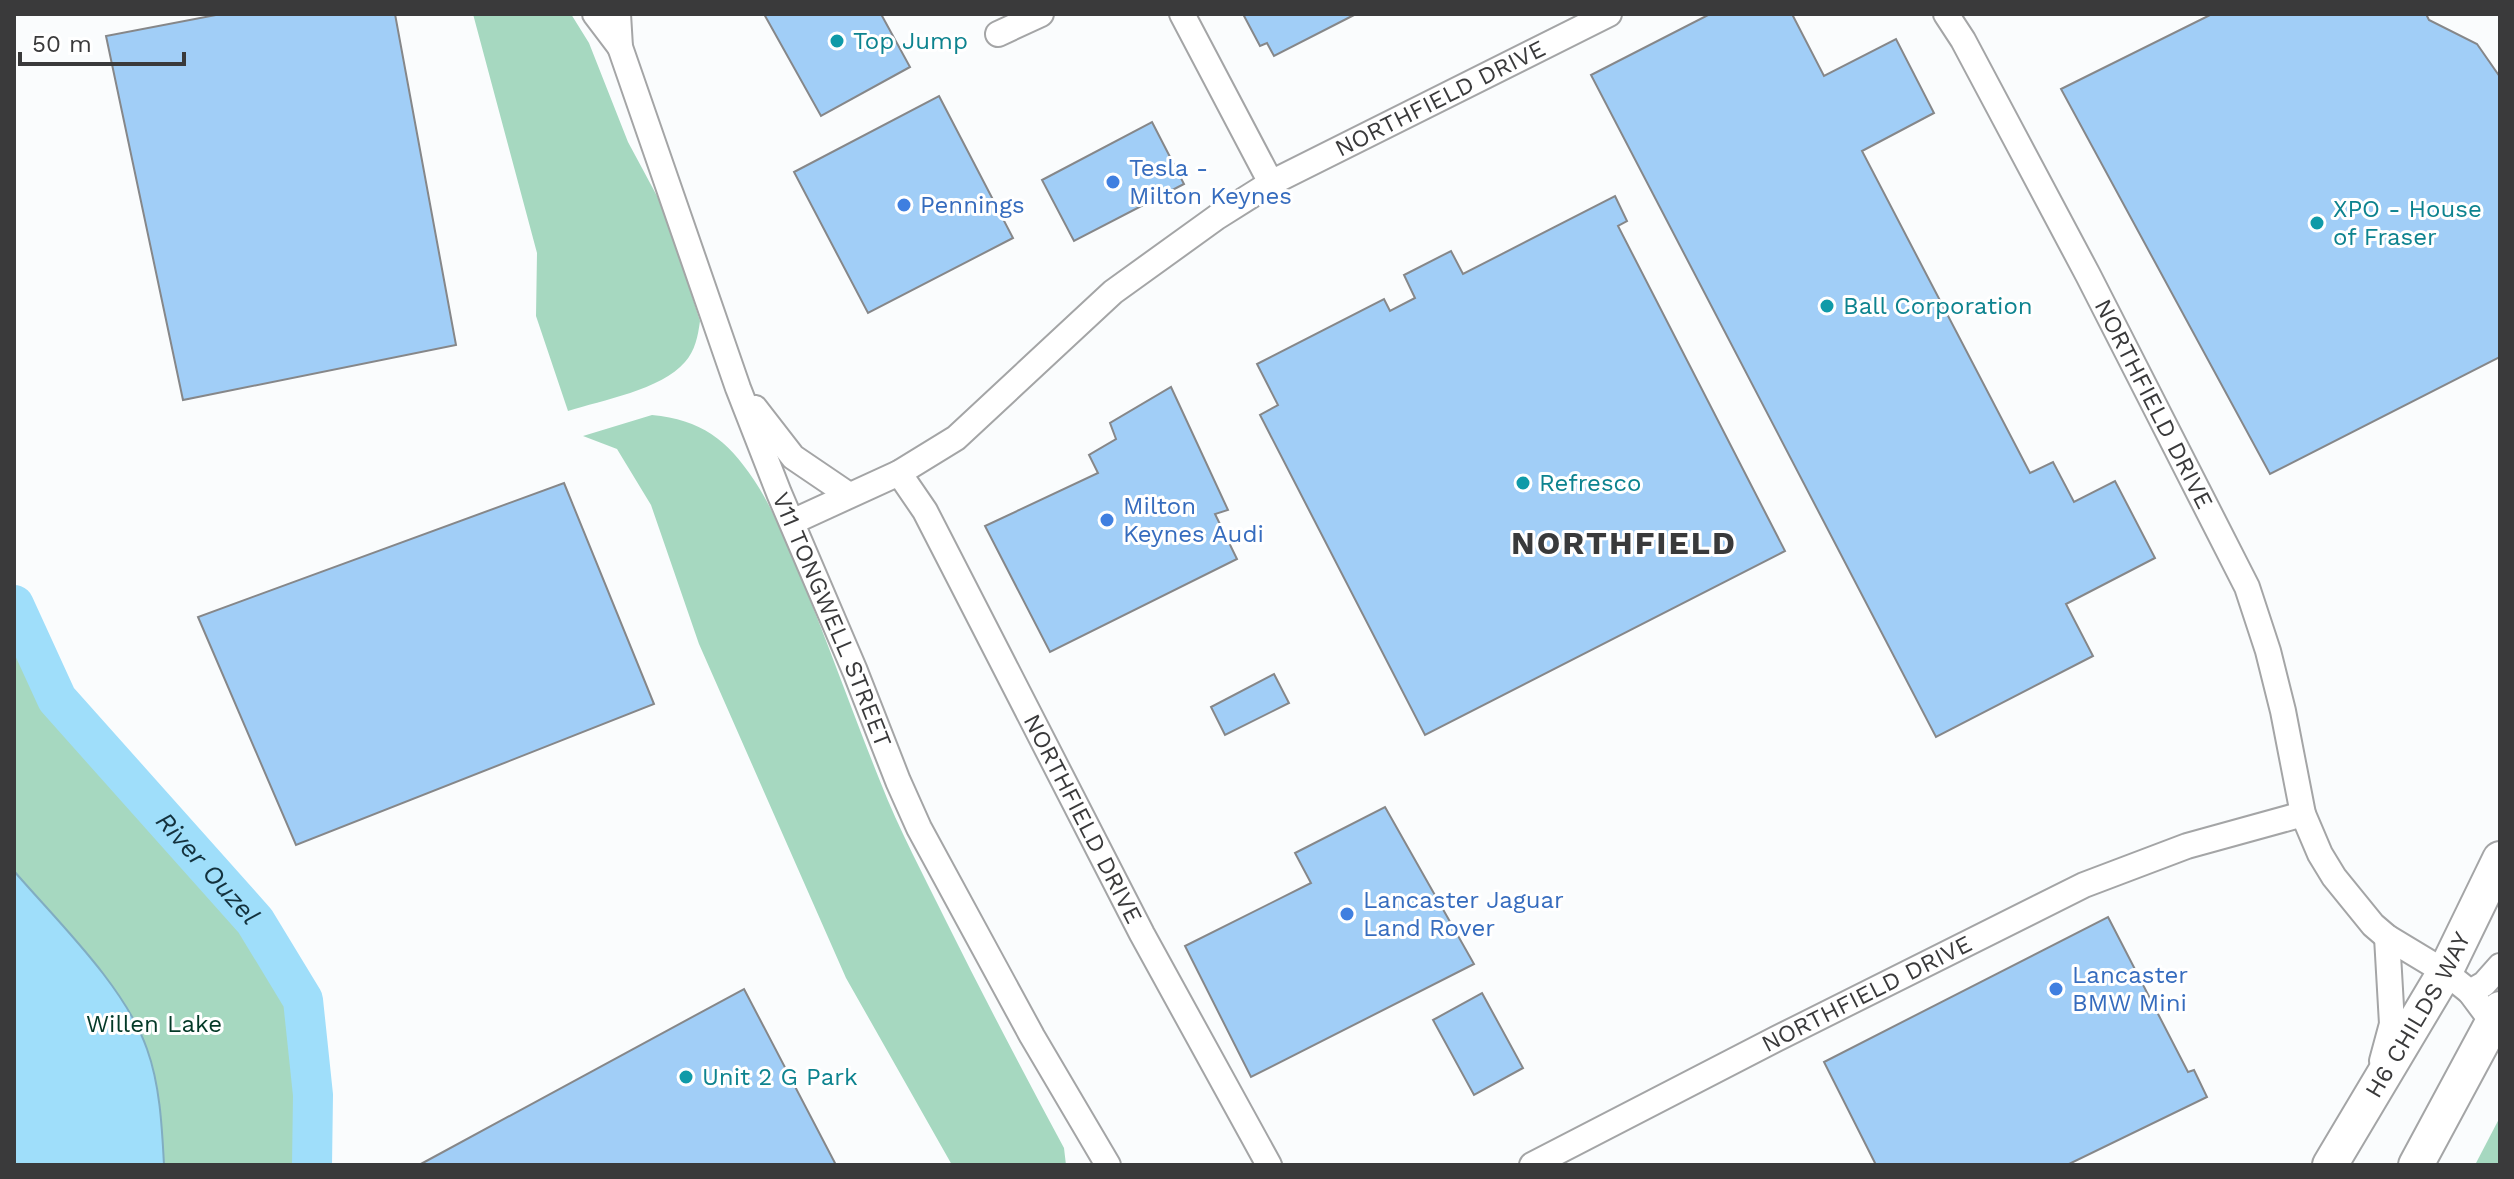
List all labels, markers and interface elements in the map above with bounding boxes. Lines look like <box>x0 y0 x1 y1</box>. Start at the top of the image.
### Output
scale bar <box>20 16 184 66</box>
place label: Top Jump <box>853 27 968 55</box>
text: 50 m <box>32 30 92 58</box>
marker: Top Jump <box>828 32 846 50</box>
street label: NORTHFIELD DRIVE <box>1330 34 1550 163</box>
place label: Tesla - Milton Keynes <box>1129 154 1292 210</box>
marker: Tesla - Milton Keynes <box>1104 173 1122 191</box>
place label: Pennings <box>920 191 1025 219</box>
place label: XPO - House of Fraser <box>2333 195 2482 251</box>
marker: Pennings <box>895 196 913 214</box>
marker: XPO - House of Fraser <box>2308 214 2326 232</box>
place label: Ball Corporation <box>1843 292 2033 320</box>
street label: NORTHFIELD DRIVE <box>2089 295 2219 513</box>
marker: Ball Corporation <box>1818 297 1836 315</box>
place label: Refresco <box>1539 469 1641 497</box>
marker: Refresco <box>1514 474 1532 492</box>
street label: V11 TONGWELL STREET <box>766 488 897 751</box>
place label: Milton Keynes Audi <box>1123 492 1264 548</box>
marker: Milton Keynes Audi <box>1098 511 1116 529</box>
district label: NORTHFIELD <box>1511 524 1737 562</box>
street label: NORTHFIELD DRIVE <box>1018 709 1148 928</box>
water label: River Ouzel <box>150 806 266 930</box>
place label: Lancaster Jaguar Land Rover <box>1363 886 1564 942</box>
marker: Lancaster Jaguar Land Rover <box>1338 905 1356 923</box>
street label: H6 CHILDS WAY <box>2359 927 2476 1103</box>
street label: NORTHFIELD DRIVE <box>1757 929 1976 1058</box>
place label: Lancaster BMW Mini <box>2072 961 2188 1017</box>
marker: Lancaster BMW Mini <box>2047 980 2065 998</box>
park label: Willen Lake <box>86 1010 222 1038</box>
place label: Unit 2 G Park <box>702 1063 858 1091</box>
marker: Unit 2 G Park <box>677 1068 695 1086</box>

